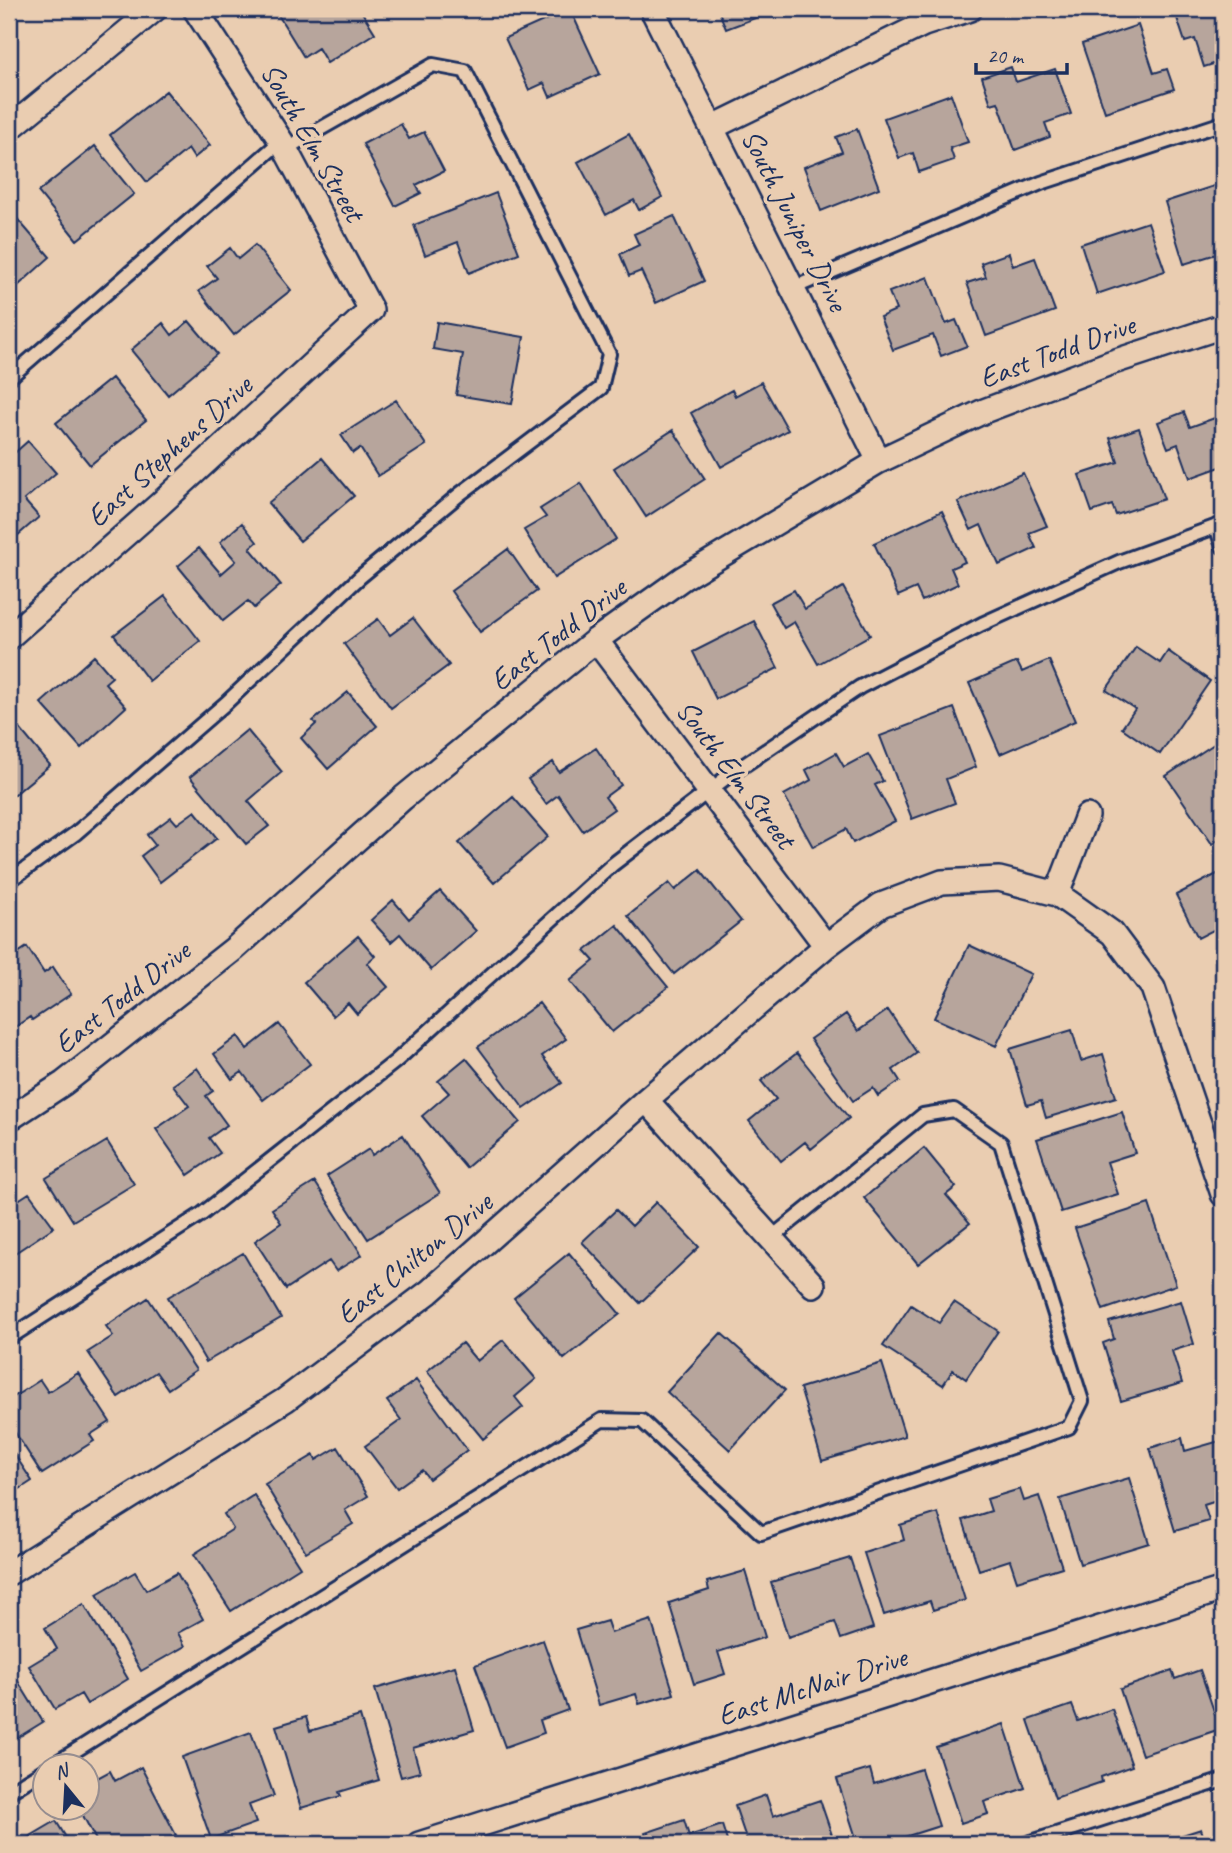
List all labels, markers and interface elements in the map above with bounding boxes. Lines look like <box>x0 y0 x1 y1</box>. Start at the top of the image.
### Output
scale bar <box>976 32 1068 76</box>
text: 20 m <box>987 43 1025 69</box>
street label: South Elm Street <box>252 56 375 231</box>
street label: South Juniper Drive <box>733 123 858 319</box>
street label: East Todd Drive <box>974 305 1142 397</box>
street label: East Stephens Drive <box>78 365 261 535</box>
street label: East Todd Drive <box>482 568 636 699</box>
street label: South Elm Street <box>668 692 806 858</box>
street label: East Todd Drive <box>46 931 200 1062</box>
street label: East Chilton Drive <box>328 1182 502 1333</box>
street label: East McNair Drive <box>713 1637 913 1734</box>
north arrow <box>32 1752 102 1822</box>
text: N <box>52 1758 73 1785</box>

